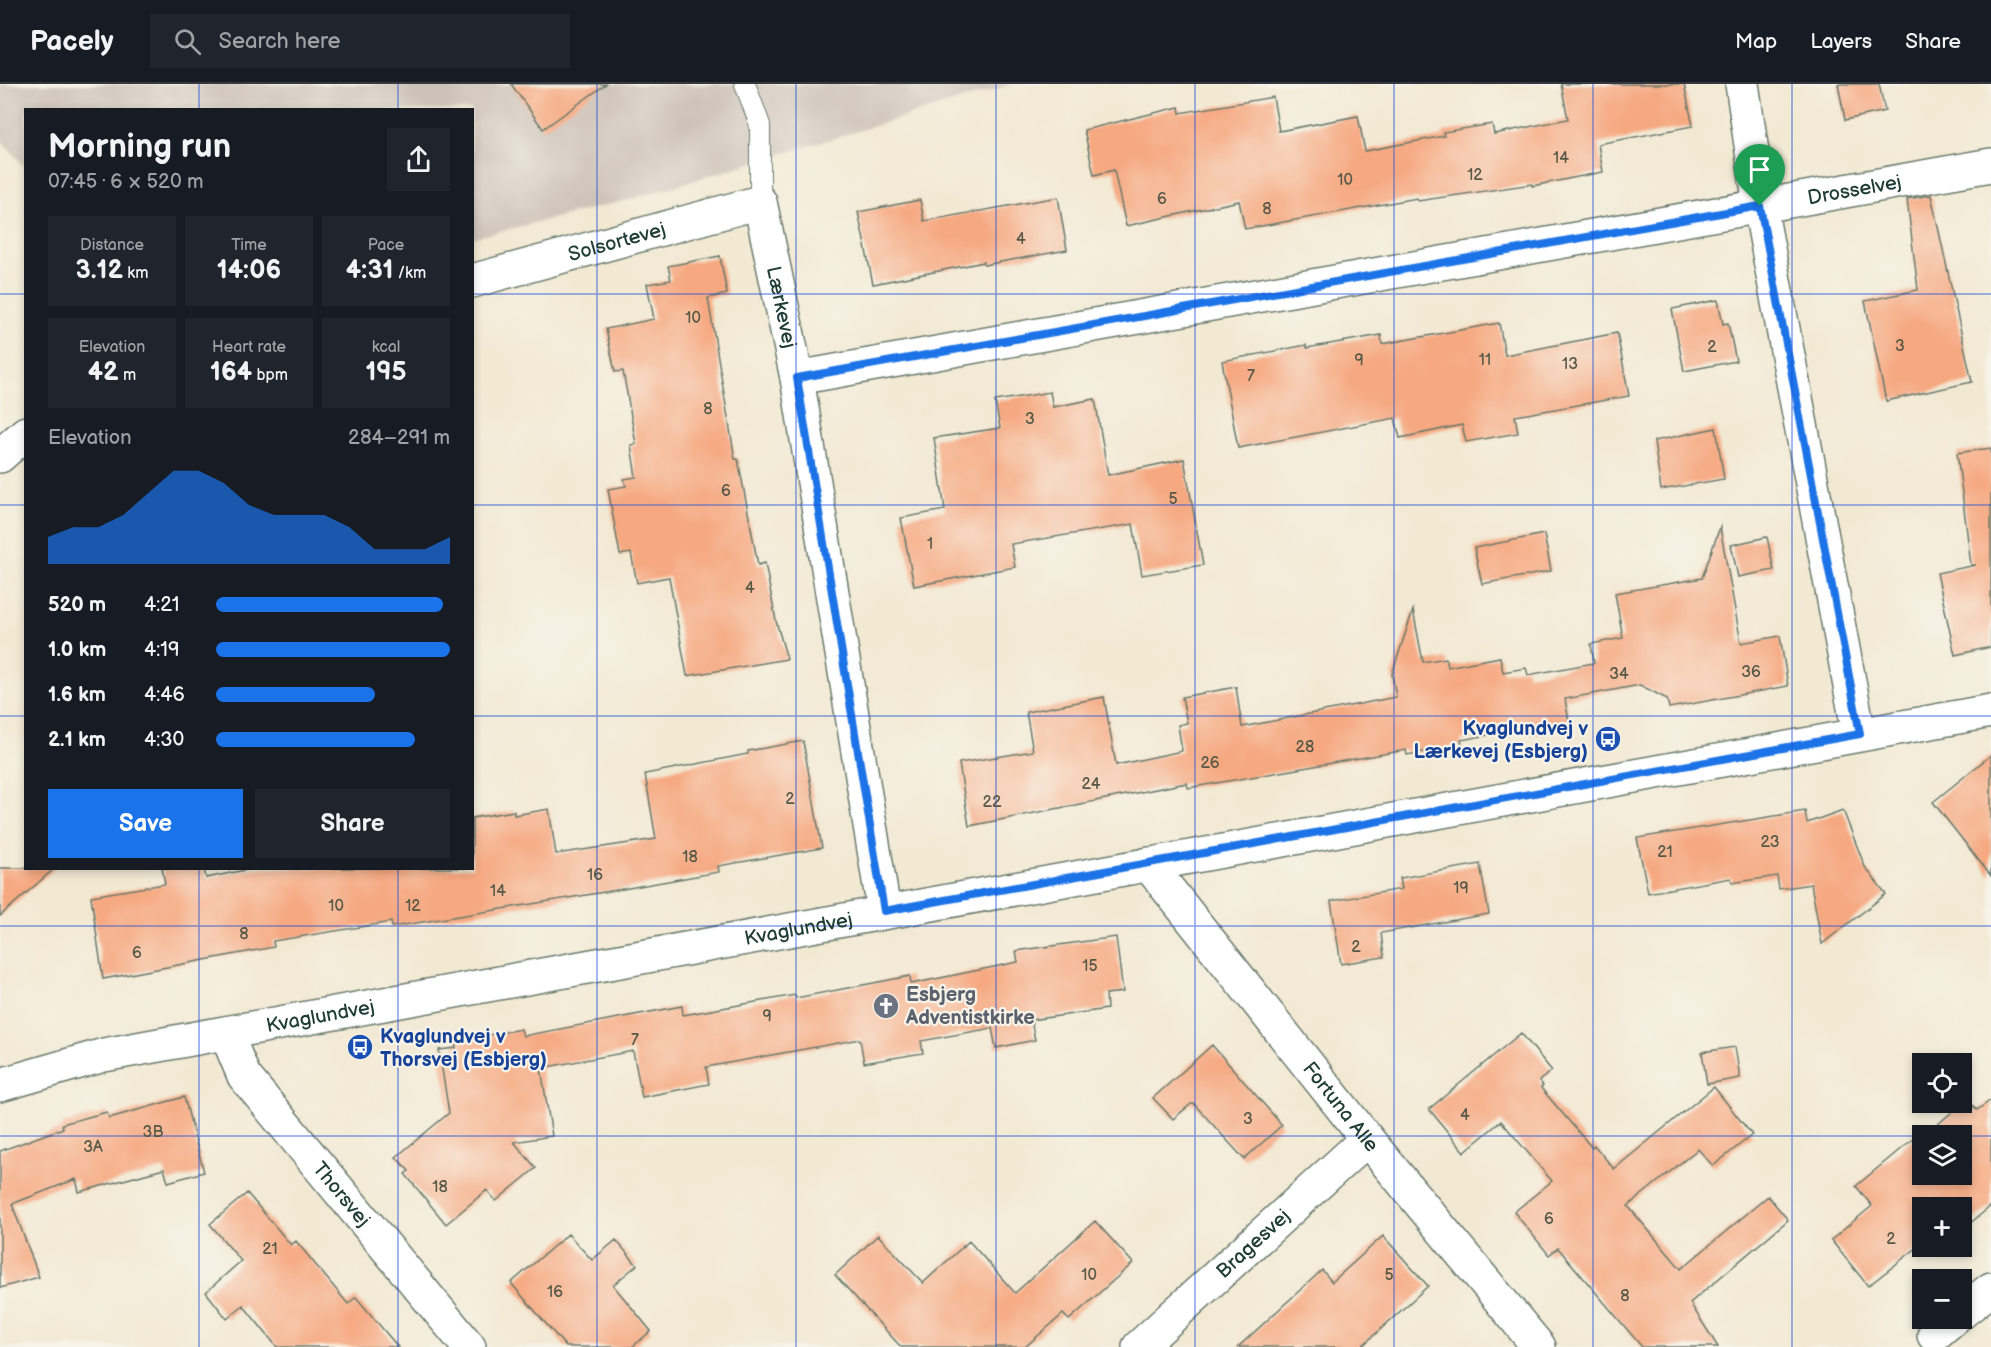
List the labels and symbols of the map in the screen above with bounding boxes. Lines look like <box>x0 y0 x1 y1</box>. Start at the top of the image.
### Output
pin <box>1734 144 1785 206</box>
house number: 14 <box>1553 149 1569 168</box>
house number: 12 <box>1467 166 1483 185</box>
street label: Drosselvej <box>1806 170 1903 211</box>
house number: 10 <box>1337 171 1353 190</box>
house number: 6 <box>1157 190 1167 209</box>
house number: 8 <box>1262 200 1272 219</box>
street label: Solsortevej <box>566 217 668 267</box>
house number: 4 <box>1016 230 1026 249</box>
street label: Lærkevej <box>761 264 801 350</box>
house number: 10 <box>685 309 701 328</box>
house number: 3 <box>1895 337 1905 356</box>
house number: 2 <box>1707 338 1717 357</box>
house number: 9 <box>1354 351 1364 370</box>
house number: 11 <box>1479 351 1491 370</box>
house number: 13 <box>1562 355 1578 374</box>
house number: 7 <box>1247 367 1255 386</box>
house number: 8 <box>703 400 713 419</box>
house number: 3 <box>1025 410 1035 429</box>
house number: 6 <box>721 482 731 501</box>
house number: 5 <box>1168 490 1178 509</box>
house number: 1 <box>927 535 933 554</box>
house number: 4 <box>745 579 755 598</box>
house number: 36 <box>1741 663 1761 682</box>
house number: 34 <box>1609 665 1629 684</box>
place label: Kvaglundvej v Lærkevej (Esbjerg) <box>1414 717 1588 764</box>
bus stop icon: Kvaglundvej v Lærkevej (Esbjerg) <box>1593 724 1623 754</box>
house number: 28 <box>1296 738 1314 757</box>
house number: 26 <box>1200 754 1220 773</box>
house number: 24 <box>1082 775 1101 794</box>
house number: 2 <box>785 790 795 809</box>
house number: 22 <box>983 793 1002 812</box>
house number: 23 <box>1761 833 1780 852</box>
house number: 21 <box>1657 843 1673 862</box>
house number: 18 <box>682 848 698 867</box>
house number: 16 <box>587 866 603 885</box>
house number: 19 <box>1453 879 1469 898</box>
house number: 14 <box>490 882 506 901</box>
house number: 10 <box>328 897 344 916</box>
house number: 12 <box>405 897 421 916</box>
street label: Kvaglundvej <box>742 908 855 951</box>
house number: 8 <box>239 925 249 944</box>
house number: 2 <box>1351 938 1361 957</box>
house number: 6 <box>132 944 142 963</box>
house number: 15 <box>1082 957 1098 976</box>
place label: Esbjerg Adventistkirke <box>905 983 1035 1030</box>
church icon: Esbjerg Adventistkirke <box>871 991 901 1021</box>
street label: Kvaglundvej <box>264 995 376 1038</box>
house number: 9 <box>762 1007 772 1026</box>
place label: Kvaglundvej v Thorsvej (Esbjerg) <box>380 1025 547 1072</box>
house number: 7 <box>631 1031 639 1050</box>
bus stop icon: Kvaglundvej v Thorsvej (Esbjerg) <box>345 1032 375 1062</box>
street label: Fortuna Alle <box>1297 1057 1384 1157</box>
house number: 4 <box>1460 1106 1470 1125</box>
house number: 3 <box>1243 1110 1253 1129</box>
house number: 3B <box>143 1123 163 1142</box>
house number: 3A <box>83 1138 103 1157</box>
street label: Thorsvej <box>307 1157 375 1232</box>
house number: 18 <box>432 1178 448 1197</box>
street label: Bragesvej <box>1212 1204 1295 1284</box>
house number: 6 <box>1544 1210 1554 1229</box>
house number: 2 <box>1886 1230 1896 1249</box>
house number: 21 <box>262 1240 278 1259</box>
house number: 10 <box>1081 1266 1097 1285</box>
house number: 5 <box>1384 1266 1394 1285</box>
house number: 16 <box>547 1283 563 1302</box>
house number: 8 <box>1620 1287 1630 1306</box>

